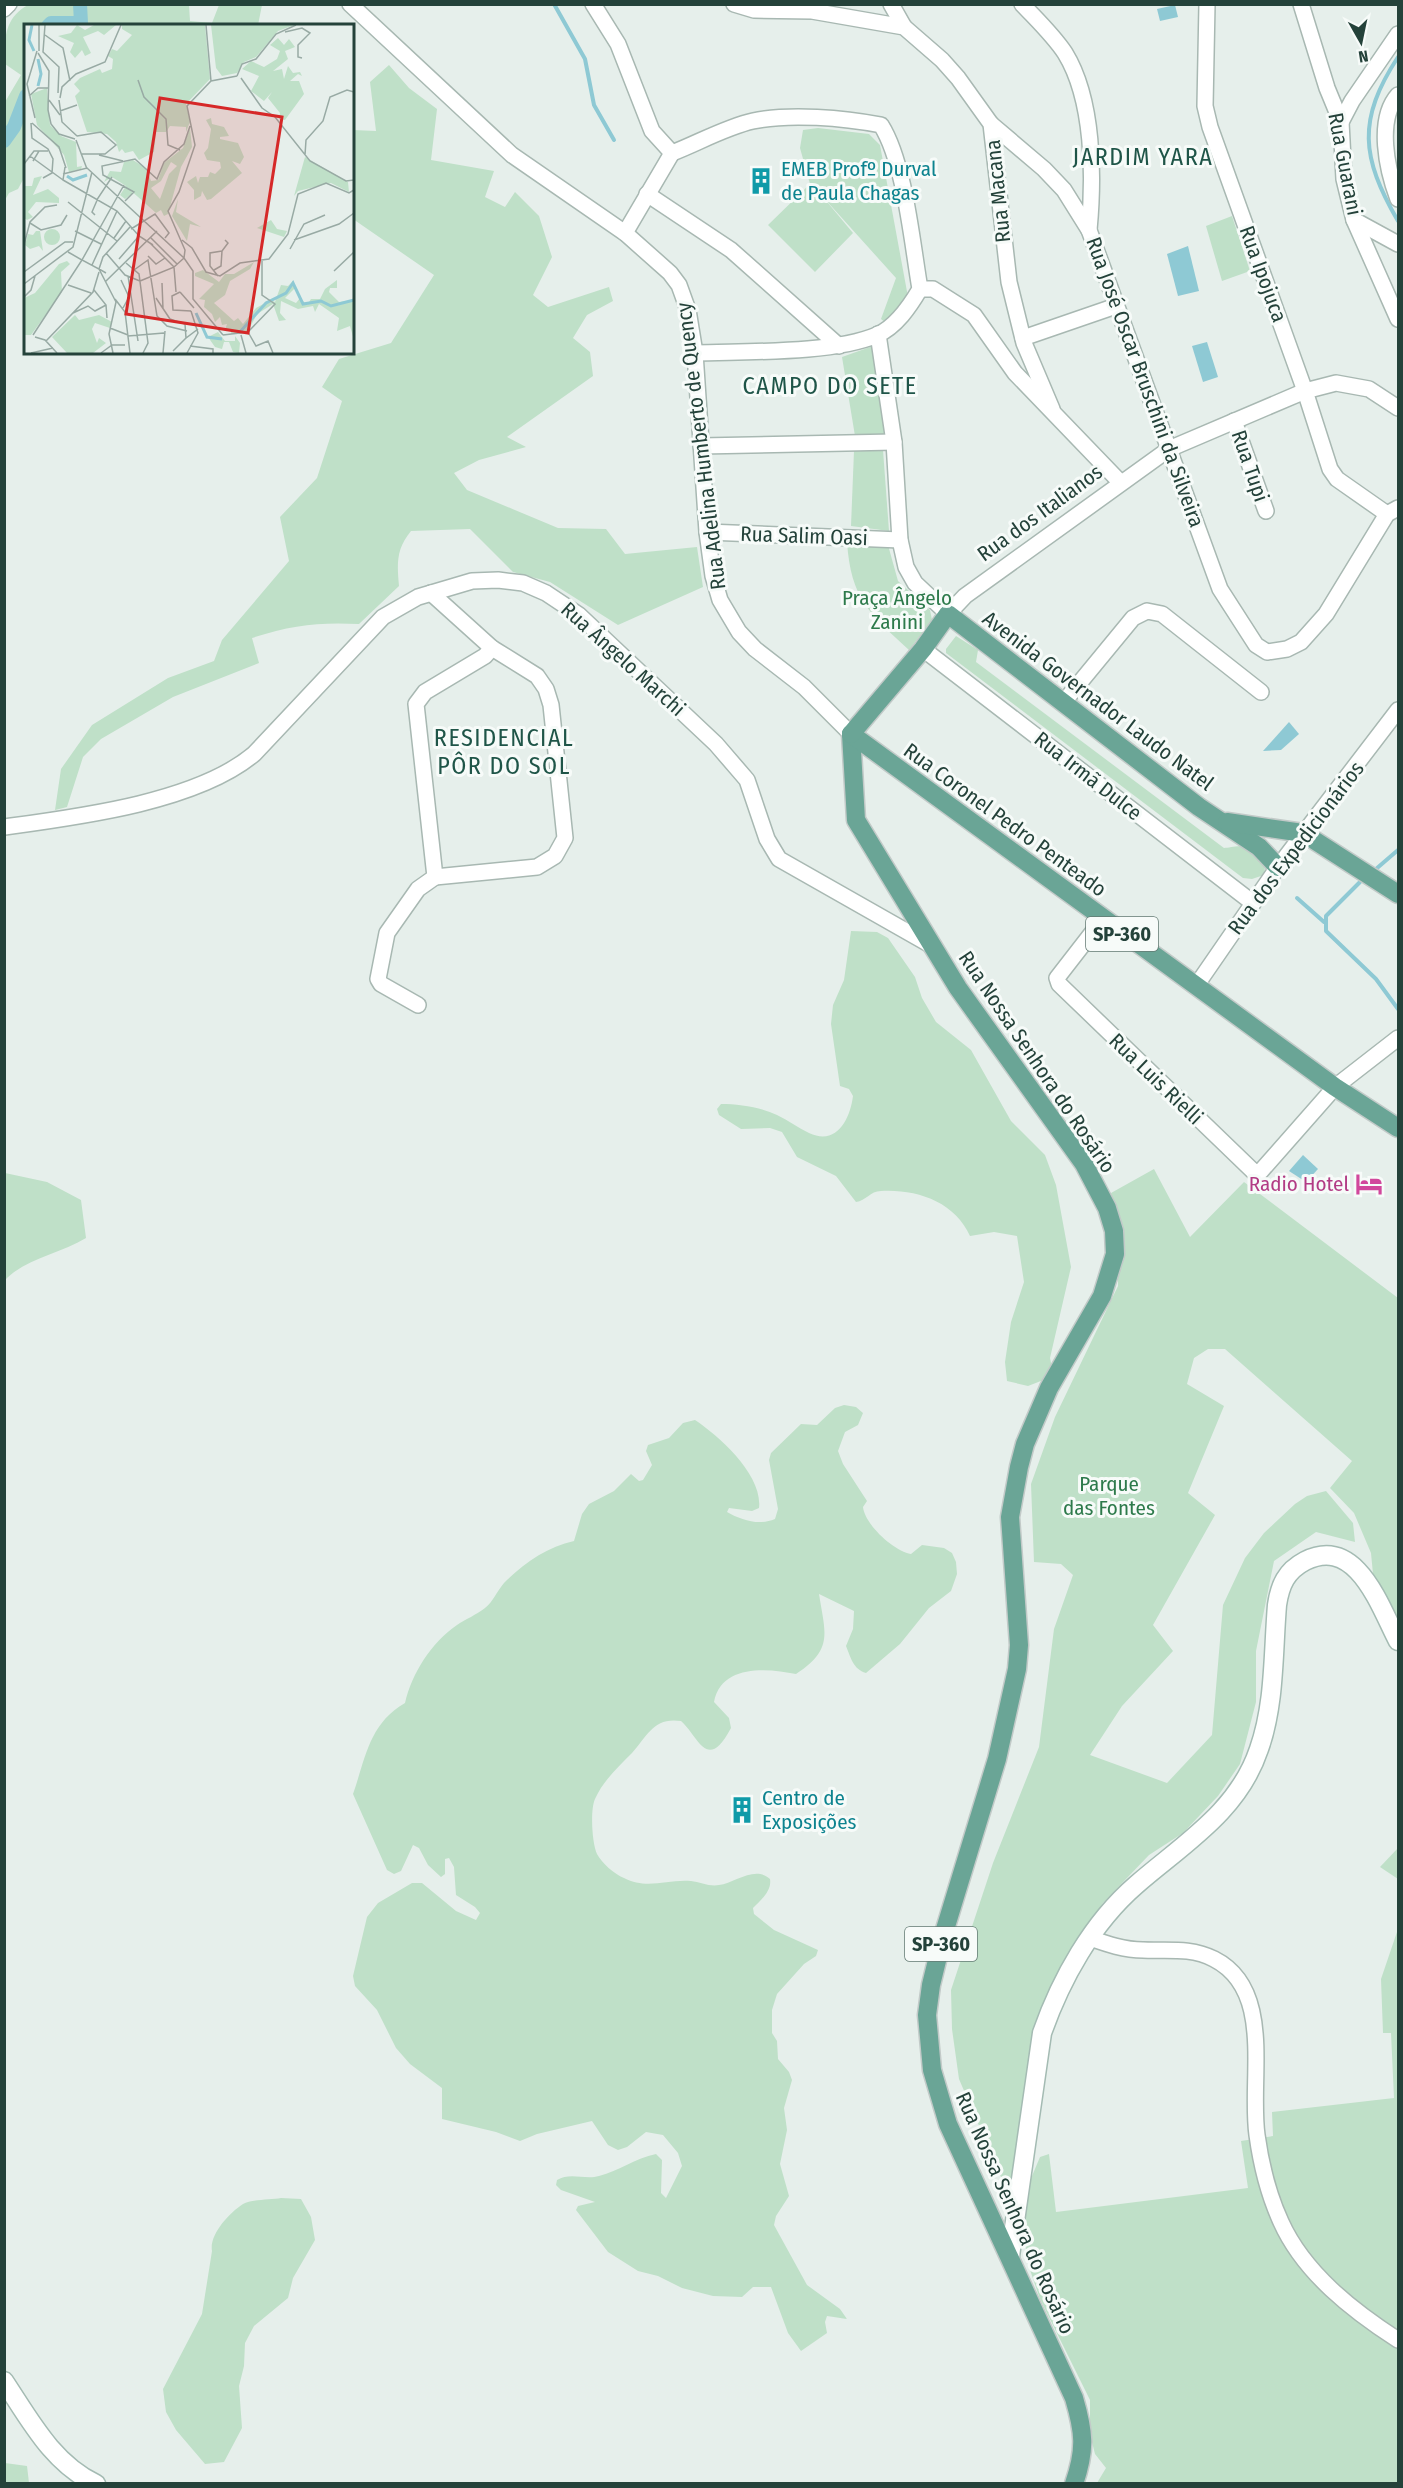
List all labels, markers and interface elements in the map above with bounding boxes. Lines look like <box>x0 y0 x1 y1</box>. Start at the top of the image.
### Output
north arrow <box>1331 12 1391 72</box>
inset map <box>24 24 354 354</box>
text: N <box>1357 46 1369 66</box>
street label: Rua Guarani <box>1322 110 1368 218</box>
street label: Rua Macana <box>980 138 1016 244</box>
district label: JARDIM YARA <box>1073 143 1213 171</box>
place label: EMEB Profº Durval de Paula Chagas <box>781 156 937 206</box>
building icon: EMEB Profº Durval de Paula Chagas <box>746 166 776 196</box>
street label: Rua Ipojuca <box>1234 222 1292 326</box>
street label: Rua José Oscar Bruschini da Silveira <box>1080 233 1210 531</box>
street label: Rua Adelina Humberto de Quency <box>670 300 732 591</box>
district label: CAMPO DO SETE <box>743 372 917 400</box>
street label: Rua Tupi <box>1226 427 1274 505</box>
street label: Rua dos Italianos <box>972 459 1108 567</box>
street label: Rua Salim Oasi <box>740 521 868 551</box>
park label: Praça Ângelo Zanini <box>842 585 952 635</box>
street label: Rua Ângelo Marchi <box>555 596 691 722</box>
street label: Avenida Governador Laudo Natel <box>977 606 1219 797</box>
district label: RESIDENCIAL PÔR DO SOL <box>434 724 574 780</box>
street label: Rua Irmã Dulce <box>1029 726 1147 826</box>
street label: Rua Coronel Pedro Penteado <box>898 738 1112 902</box>
street label: Rua dos Expedicionários <box>1222 756 1370 940</box>
road number: SP-360 <box>1086 917 1158 951</box>
street label: Rua Nossa Senhora do Rosário <box>953 946 1121 1178</box>
street label: Rua Luis Rielli <box>1104 1028 1208 1130</box>
hotel icon: Radio Hotel <box>1354 1169 1384 1199</box>
place label: Radio Hotel <box>1249 1171 1349 1197</box>
park label: Parque das Fontes <box>1063 1471 1155 1521</box>
place label: Centro de Exposições <box>762 1785 857 1835</box>
building icon: Centro de Exposições <box>727 1795 757 1825</box>
road number: SP-360 <box>905 1927 977 1961</box>
street label: Rua Nossa Senhora do Rosário <box>950 2088 1080 2338</box>

